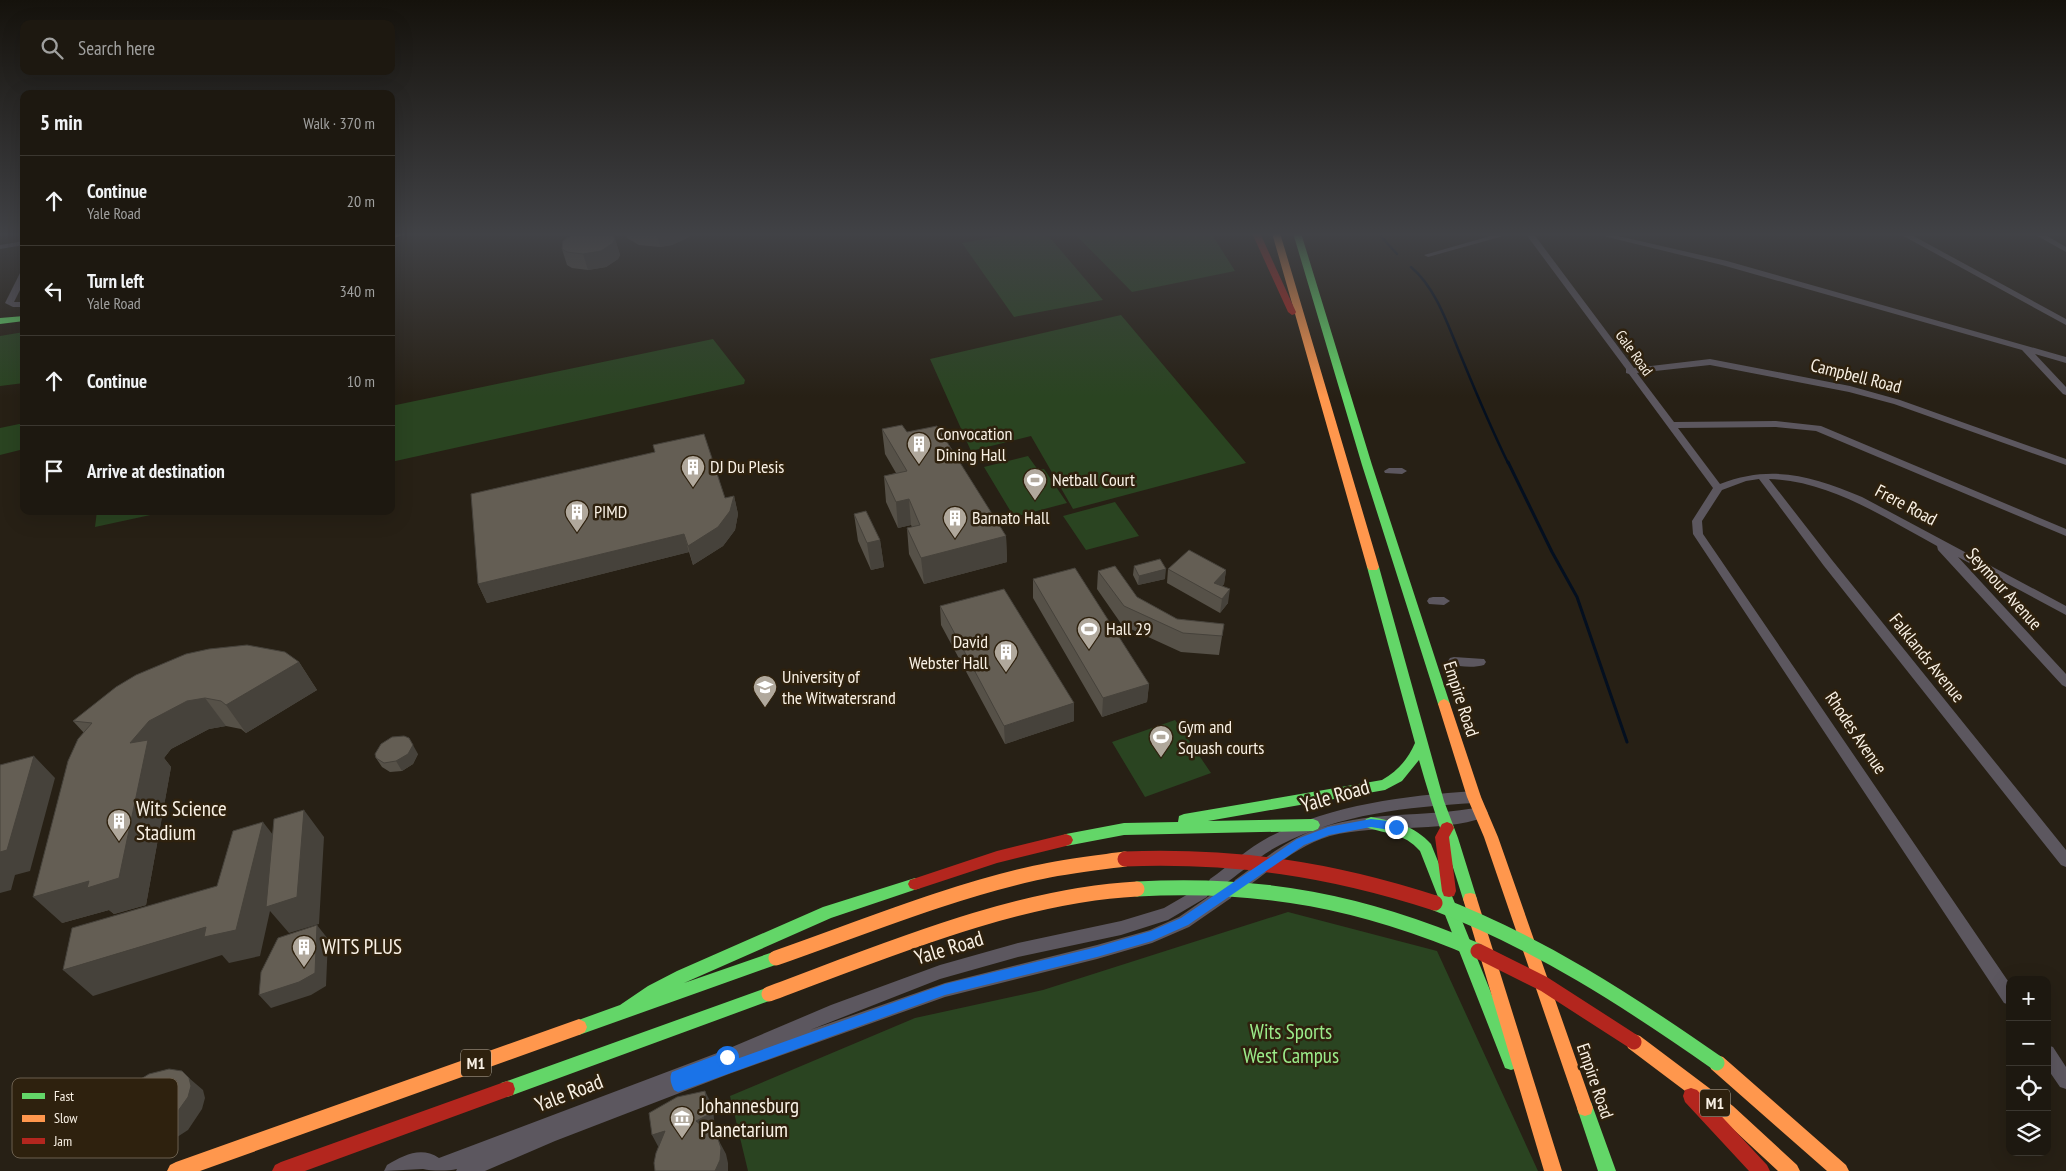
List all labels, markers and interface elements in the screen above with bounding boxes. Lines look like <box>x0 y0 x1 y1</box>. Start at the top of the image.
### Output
search box <box>20 20 395 75</box>
icon: search <box>38 34 66 62</box>
text: Search here <box>78 36 155 60</box>
text: 5 min <box>40 109 82 136</box>
text: Walk · 370 m <box>303 113 375 133</box>
text: Continue <box>87 179 147 203</box>
icon: ahead <box>40 187 68 215</box>
text: 20 m <box>347 191 375 211</box>
text: Yale Road <box>87 203 141 223</box>
text: Turn left <box>87 269 144 293</box>
icon: left <box>40 277 68 305</box>
text: 340 m <box>340 281 375 301</box>
text: Yale Road <box>87 293 141 313</box>
street label: Gale Road <box>1611 326 1657 379</box>
street label: Campbell Road <box>1808 353 1904 398</box>
icon: ahead <box>40 367 68 395</box>
text: Continue <box>87 369 147 393</box>
text: 10 m <box>347 371 375 391</box>
place label: Convocation Dining Hall <box>936 422 1012 466</box>
building icon: Convocation Dining Hall <box>906 431 932 465</box>
building icon: DJ Du Plesis <box>680 454 706 488</box>
place label: DJ Du Plesis <box>710 455 784 478</box>
icon: arrive <box>40 457 68 485</box>
text: Arrive at destination <box>87 459 225 483</box>
sports icon: Netball Court <box>1022 467 1048 501</box>
place label: Netball Court <box>1052 468 1135 491</box>
street label: Frere Road <box>1871 479 1941 530</box>
building icon: PIMD <box>564 499 590 533</box>
place label: PIMD <box>594 500 627 523</box>
building icon: Barnato Hall <box>942 505 968 539</box>
place label: Barnato Hall <box>972 506 1050 529</box>
street label: Seymour Avenue <box>1961 543 2047 635</box>
street label: Falklands Avenue <box>1885 609 1970 707</box>
sports icon: Hall 29 <box>1076 616 1102 650</box>
place label: Hall 29 <box>1106 617 1151 640</box>
place label: David Webster Hall <box>909 630 989 674</box>
building icon: David Webster Hall <box>993 639 1019 673</box>
street label: Empire Road <box>1438 658 1484 740</box>
place label: University of the Witwatersrand <box>782 665 896 709</box>
school or university icon: University of the Witwatersrand <box>752 674 778 708</box>
street label: Rhodes Avenue <box>1820 687 1892 778</box>
place label: Gym and Squash courts <box>1178 715 1264 759</box>
sports icon: Gym and Squash courts <box>1148 724 1174 758</box>
street label: Yale Road <box>1297 773 1373 818</box>
place label: Wits Science Stadium <box>136 795 227 846</box>
building icon: Wits Science Stadium <box>106 808 132 842</box>
route end <box>1385 816 1408 839</box>
street label: Yale Road <box>911 924 987 971</box>
place label: WITS PLUS <box>322 933 402 960</box>
building icon: WITS PLUS <box>291 934 317 968</box>
map controls <box>2006 976 2051 1156</box>
button: + <box>2006 976 2051 1021</box>
park label: Wits Sports West Campus <box>1243 1018 1339 1069</box>
button: − <box>2006 1021 2051 1066</box>
street label: Empire Road <box>1572 1040 1619 1121</box>
route start <box>716 1046 739 1069</box>
road number: M1 <box>461 1050 491 1076</box>
button: locate <box>2006 1066 2051 1111</box>
street label: Yale Road <box>531 1067 607 1118</box>
legend <box>12 1078 178 1158</box>
text: Fast <box>54 1087 74 1105</box>
road number: M1 <box>1700 1090 1730 1116</box>
place label: Johannesburg Planetarium <box>699 1092 799 1143</box>
museum icon: Johannesburg Planetarium <box>669 1105 695 1139</box>
text: Slow <box>54 1109 78 1127</box>
button: layers <box>2006 1111 2051 1156</box>
text: Jam <box>53 1132 72 1150</box>

